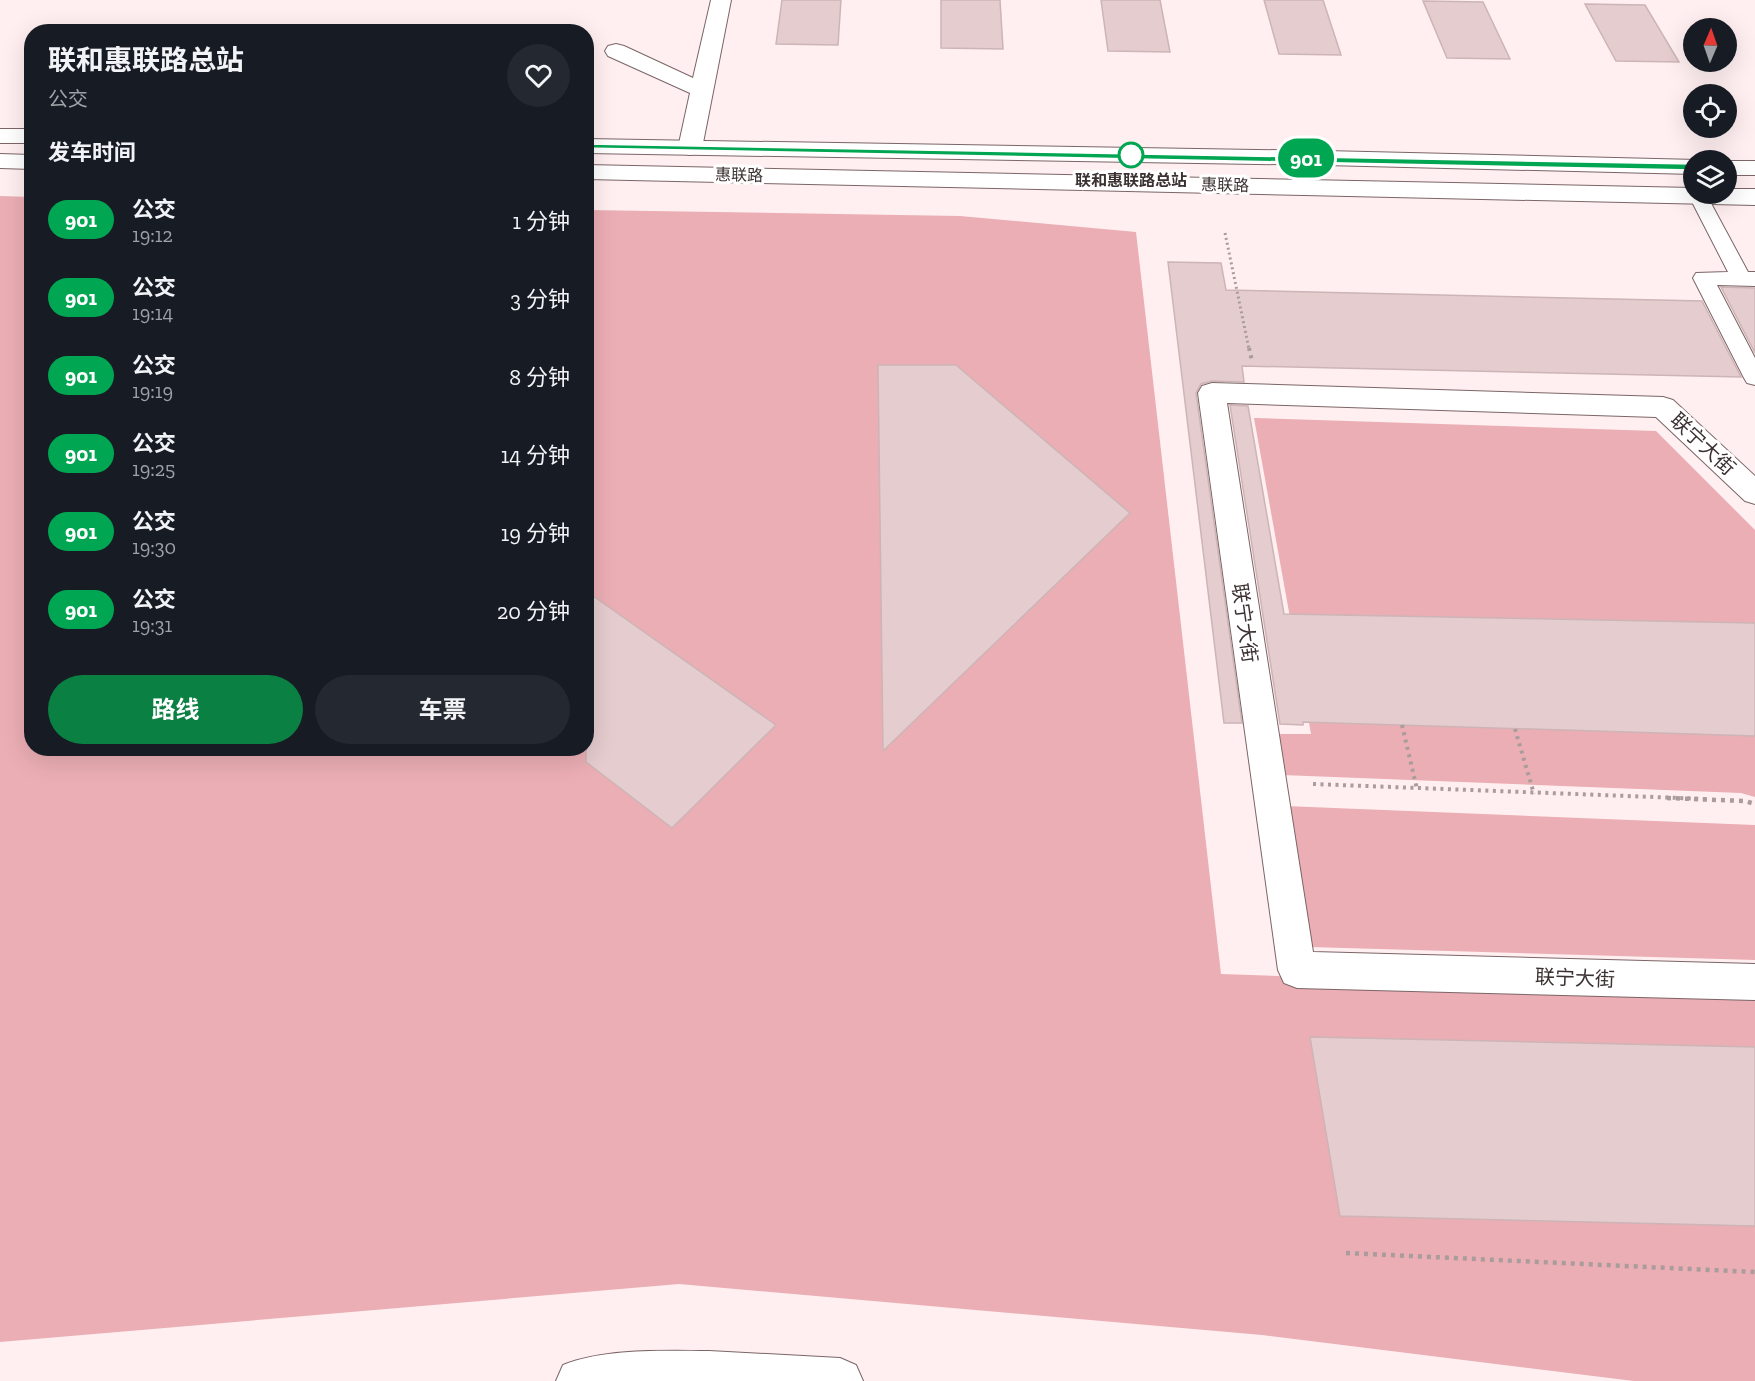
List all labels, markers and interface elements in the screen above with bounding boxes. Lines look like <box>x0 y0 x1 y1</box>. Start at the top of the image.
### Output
north arrow <box>1683 18 1737 72</box>
map controls <box>1683 18 1737 204</box>
text: 联和惠联路总站 <box>48 44 244 77</box>
button: heart <box>507 44 570 107</box>
button: locate <box>1683 84 1737 138</box>
text: 公交 <box>48 87 88 111</box>
line badge: 901 <box>1272 138 1340 178</box>
text: 发车时间 <box>48 139 136 166</box>
marker: 联和惠联路总站 <box>1118 142 1144 168</box>
text: 901 <box>1290 146 1322 171</box>
button: layers <box>1683 150 1737 204</box>
street label: 惠联路 <box>715 165 763 185</box>
place label: 联和惠联路总站 <box>1075 171 1187 190</box>
street label: 惠联路 <box>1201 175 1249 195</box>
text: 公交 <box>132 196 176 223</box>
text: 901 <box>65 207 97 232</box>
text: 1 分钟 <box>513 208 570 235</box>
text: 19:12 <box>132 223 173 247</box>
text: 公交 <box>132 274 176 301</box>
text: 901 <box>65 285 97 310</box>
text: 3 分钟 <box>510 286 570 313</box>
text: 19:14 <box>132 301 173 325</box>
text: 公交 <box>132 352 176 379</box>
text: 901 <box>65 363 97 388</box>
text: 8 分钟 <box>509 364 570 391</box>
text: 19:19 <box>132 379 173 403</box>
street label: 联宁大街 <box>1666 408 1740 480</box>
text: 公交 <box>132 430 176 457</box>
text: 901 <box>65 441 97 466</box>
text: 14 分钟 <box>501 442 570 469</box>
text: 19:25 <box>132 457 175 481</box>
text: 公交 <box>132 508 176 535</box>
text: 901 <box>65 519 97 544</box>
text: 19 分钟 <box>501 520 570 547</box>
text: 19:30 <box>132 535 176 559</box>
street label: 联宁大街 <box>1228 582 1262 664</box>
text: 公交 <box>132 586 176 613</box>
text: 901 <box>65 597 97 622</box>
text: 20 分钟 <box>497 598 570 625</box>
text: 19:31 <box>132 613 172 637</box>
button: 路线 <box>48 675 303 744</box>
button: 车票 <box>315 675 570 744</box>
street label: 联宁大街 <box>1535 965 1615 991</box>

